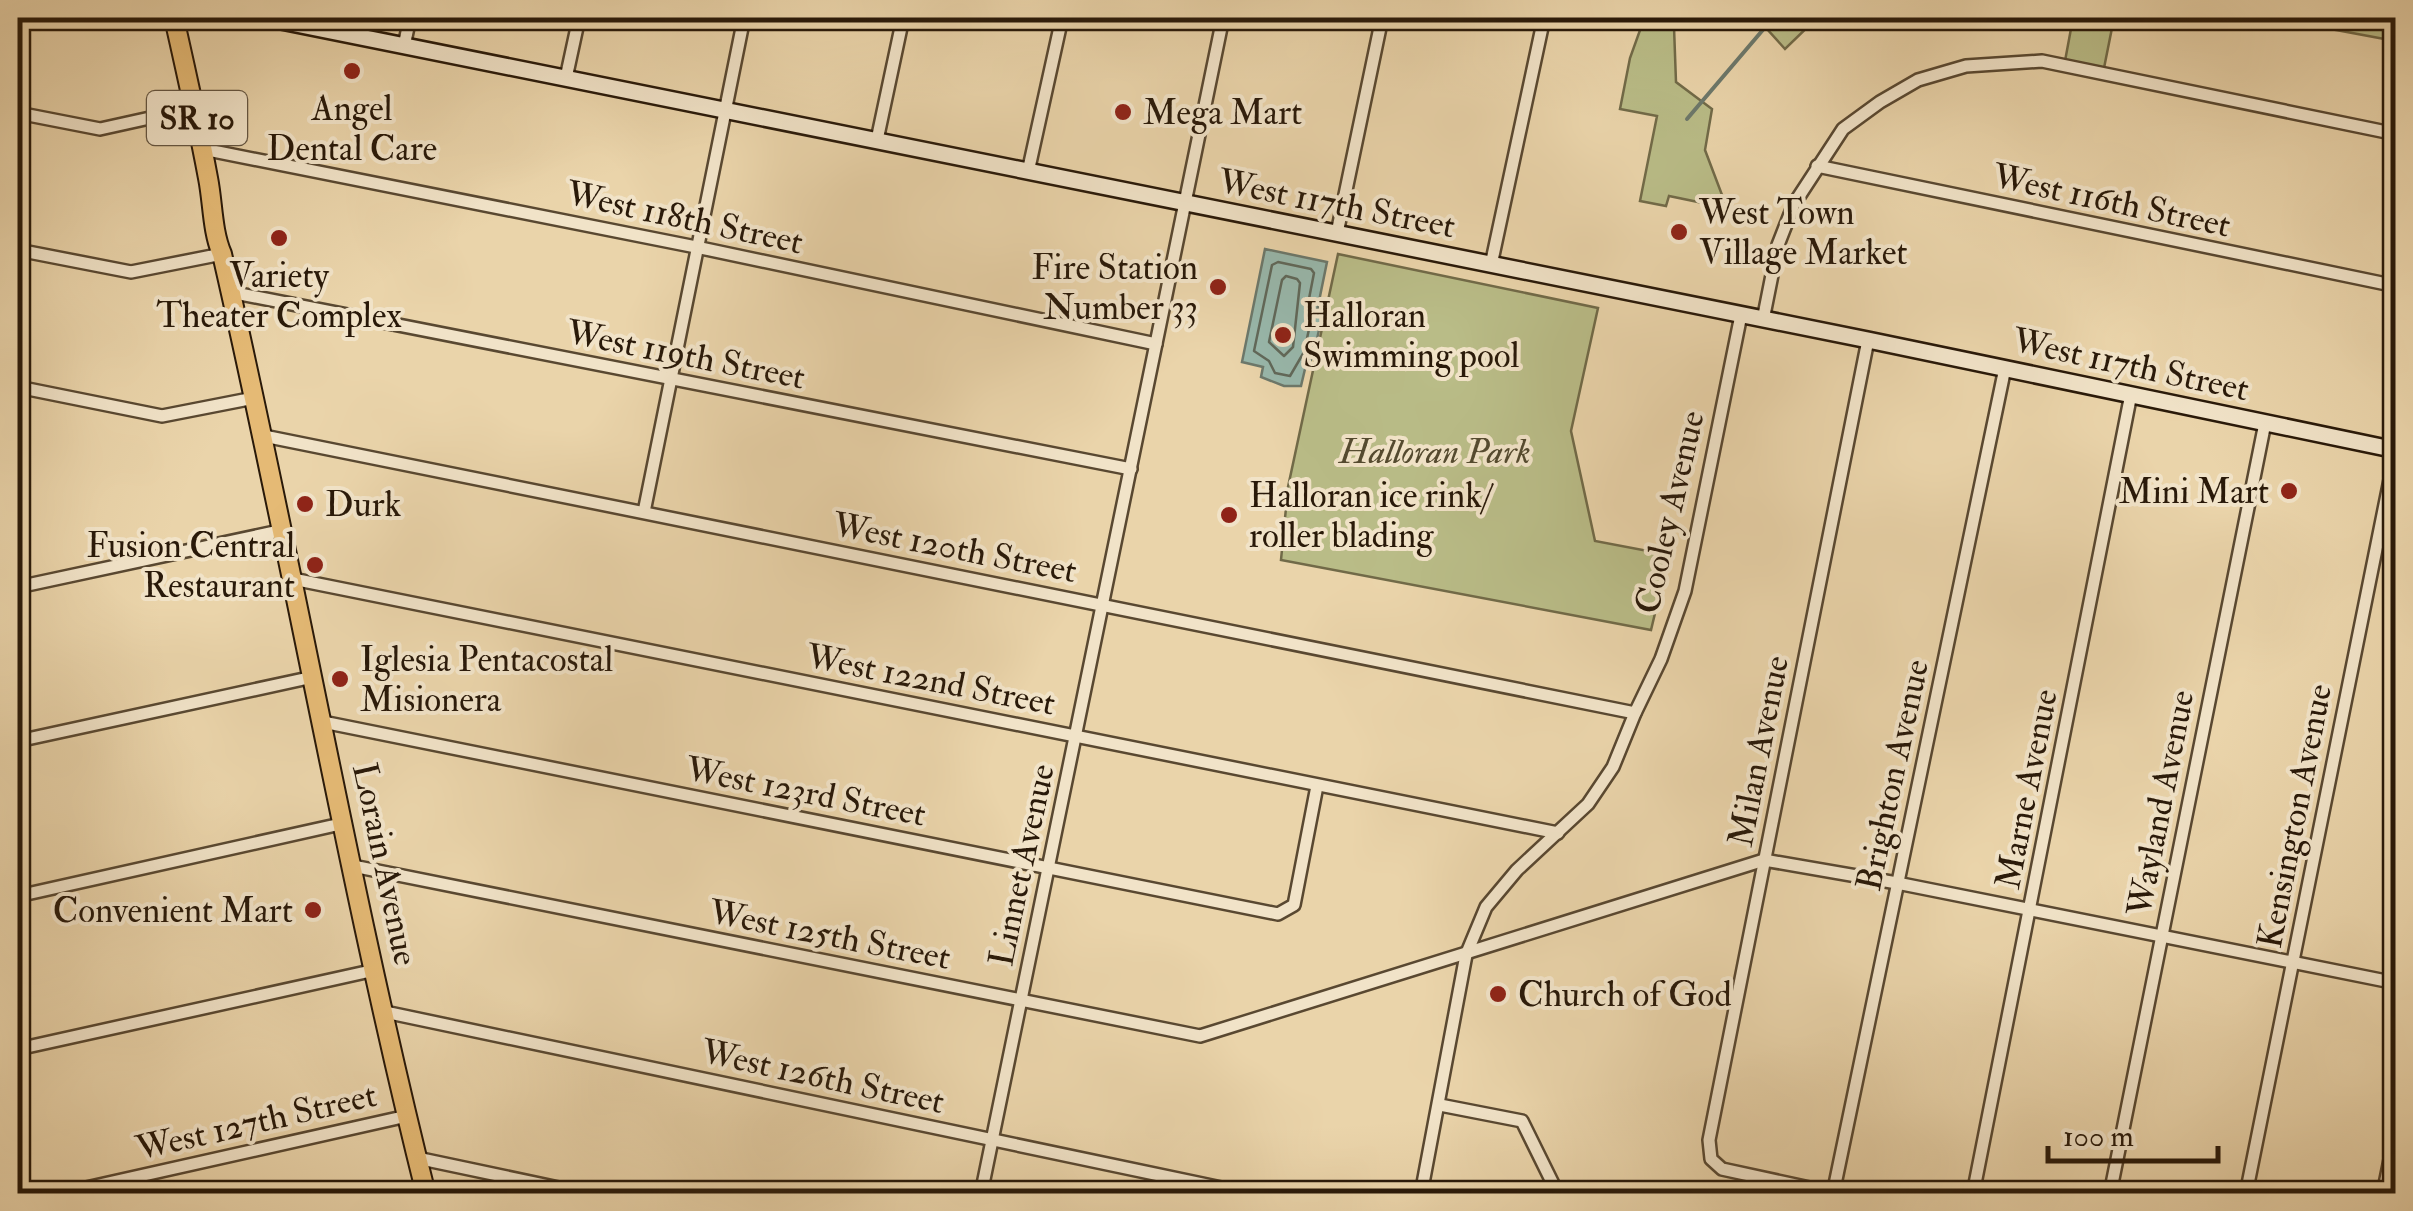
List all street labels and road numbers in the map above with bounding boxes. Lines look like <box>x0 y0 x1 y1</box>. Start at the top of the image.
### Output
road number: SR 10 <box>147 91 247 145</box>
street label: West 116th Street <box>1988 154 2235 248</box>
street label: West 117th Street <box>1214 159 1459 249</box>
street label: West 118th Street <box>562 171 807 265</box>
street label: West 119th Street <box>562 310 809 400</box>
street label: West 117th Street <box>2008 318 2253 411</box>
street label: Cooley Avenue <box>1625 407 1715 618</box>
street label: West 120th Street <box>828 503 1080 593</box>
street label: West 122nd Street <box>802 634 1059 726</box>
street label: Milan Avenue <box>1719 652 1799 850</box>
street label: Brighton Avenue <box>1847 656 1939 895</box>
street label: Kensington Avenue <box>2248 680 2342 952</box>
street label: Marne Avenue <box>1986 686 2068 893</box>
street label: Wayland Avenue <box>2117 687 2204 921</box>
street label: West 123rd Street <box>681 747 929 837</box>
street label: Lorain Avenue <box>342 759 428 969</box>
street label: Linnet Avenue <box>979 760 1065 970</box>
street label: West 125th Street <box>705 890 954 980</box>
street label: West 126th Street <box>696 1030 948 1124</box>
street label: West 127th Street <box>131 1073 381 1171</box>

